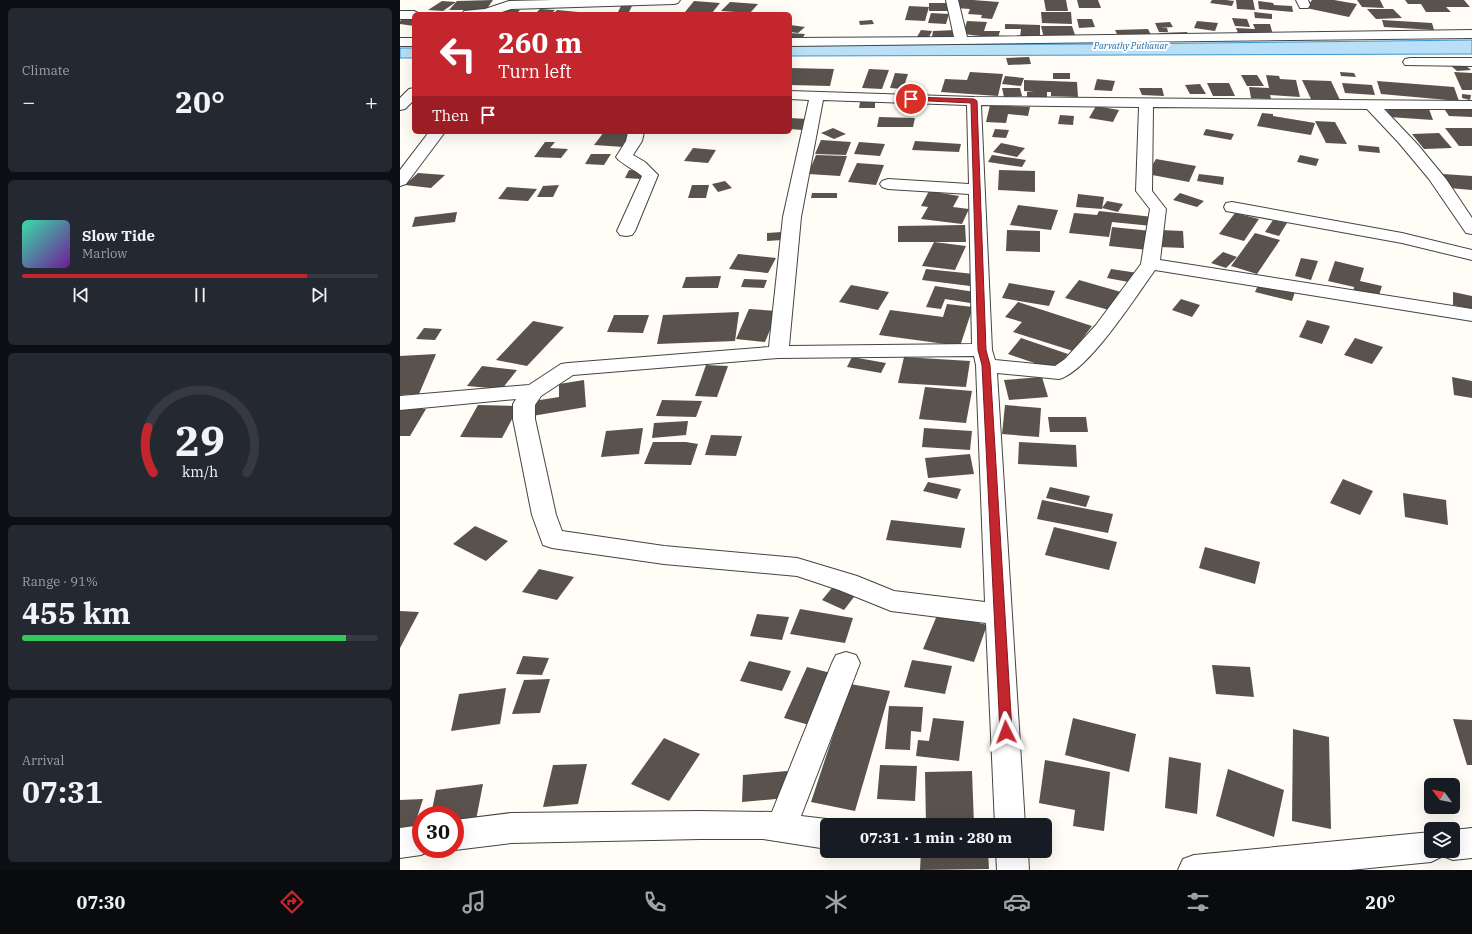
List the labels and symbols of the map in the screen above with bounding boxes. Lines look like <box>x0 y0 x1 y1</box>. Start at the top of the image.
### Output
water label: Parvathy Puthanar <box>1093 40 1169 51</box>
pin <box>894 82 928 116</box>
position arrow <box>985 711 1027 753</box>
north arrow <box>1424 778 1460 814</box>
speed limit sign: 30 <box>412 806 464 858</box>

